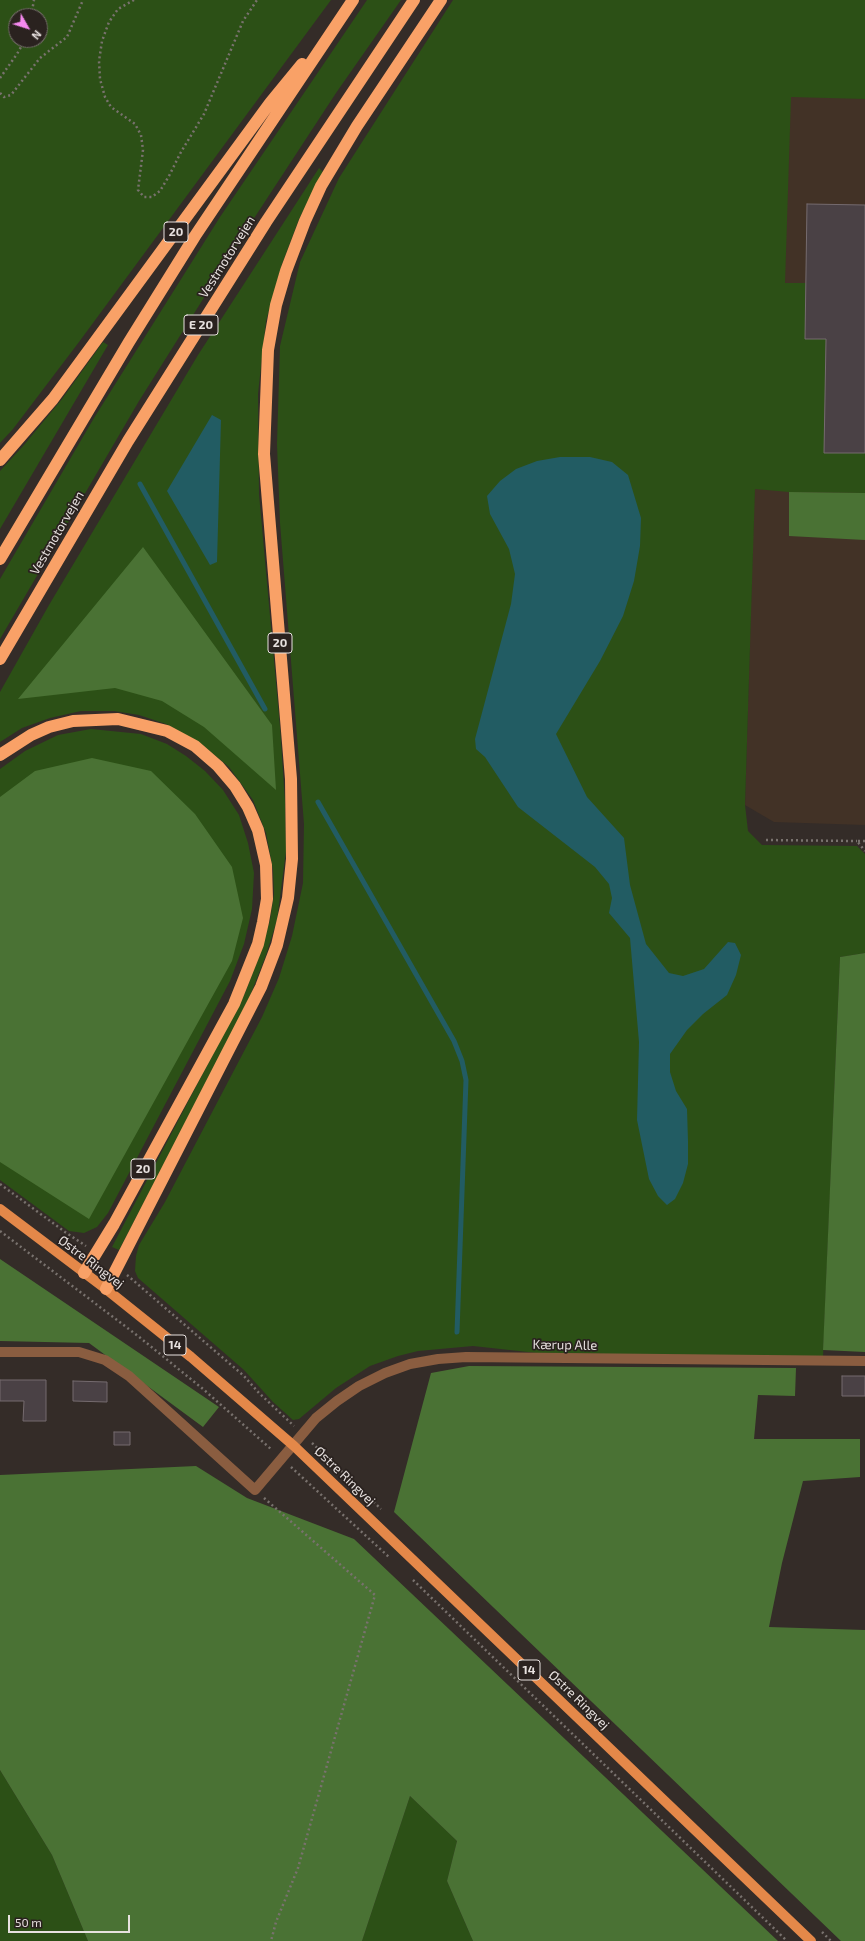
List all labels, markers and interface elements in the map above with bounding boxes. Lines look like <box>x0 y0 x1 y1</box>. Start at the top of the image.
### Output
north arrow <box>8 8 48 48</box>
text: N <box>29 28 44 42</box>
street label: Vestmotorvejen <box>196 213 258 301</box>
road number: 20 <box>164 222 188 242</box>
road number: E 20 <box>184 315 218 335</box>
street label: Vestmotorvejen <box>27 488 87 578</box>
road number: 20 <box>268 633 292 653</box>
road number: 20 <box>131 1159 155 1179</box>
street label: Østre Ringvej <box>55 1232 127 1292</box>
road number: 14 <box>164 1335 186 1355</box>
street label: Kærup Alle <box>532 1337 598 1353</box>
street label: Østre Ringvej <box>311 1443 379 1509</box>
road number: 14 <box>518 1660 540 1680</box>
street label: Østre Ringvej <box>545 1667 613 1733</box>
scale bar <box>10 1907 132 1933</box>
text: 50 m <box>15 1915 42 1929</box>

